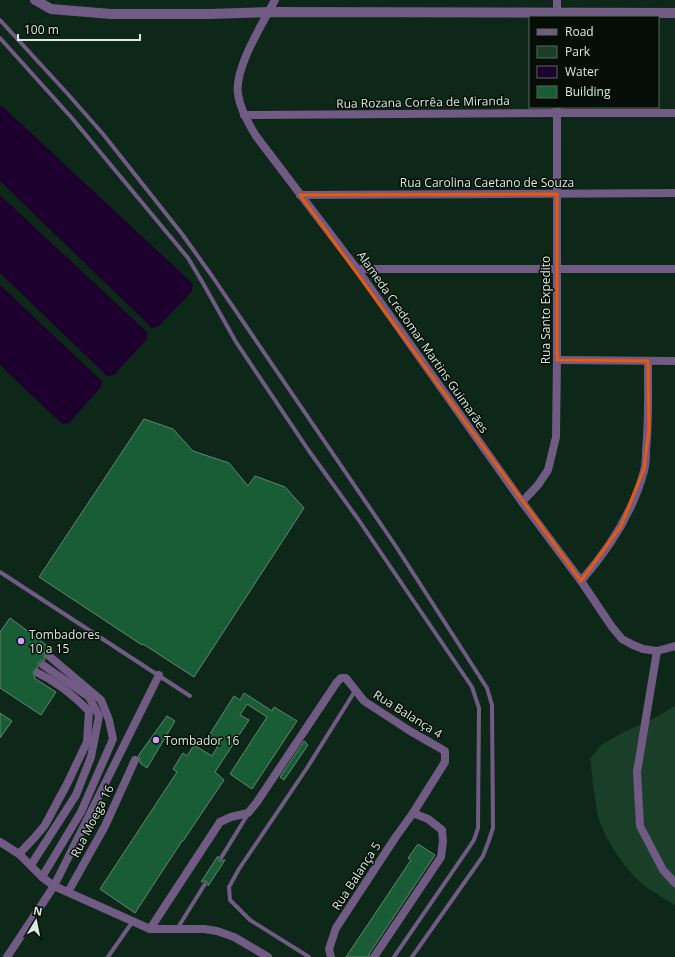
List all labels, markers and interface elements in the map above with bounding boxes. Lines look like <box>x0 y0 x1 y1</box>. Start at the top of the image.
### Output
scale bar <box>18 16 140 42</box>
legend <box>529 16 659 108</box>
text: 100 m <box>24 21 59 38</box>
text: Road <box>565 23 594 40</box>
text: Park <box>565 43 591 60</box>
text: Water <box>565 63 599 80</box>
text: Building <box>565 83 611 100</box>
street label: Rua Rozana Corrêa de Miranda <box>336 92 510 112</box>
street label: Rua Carolina Caetano de Souza <box>400 174 574 191</box>
street label: Alameda Credomar Martins Guimarães <box>353 248 493 437</box>
street label: Rua Santo Expedito <box>537 256 554 364</box>
place label: Tombadores 10 a 15 <box>29 626 100 657</box>
marker: Tombadores 10 a 15 <box>16 636 26 646</box>
street label: Rua Balança 4 <box>370 686 446 742</box>
place label: Tombador 16 <box>164 732 239 749</box>
marker: Tombador 16 <box>151 735 161 745</box>
street label: Rua Moega 16 <box>66 782 118 860</box>
street label: Rua Balança 5 <box>328 838 385 914</box>
north arrow <box>16 901 56 941</box>
text: N <box>32 902 44 919</box>

